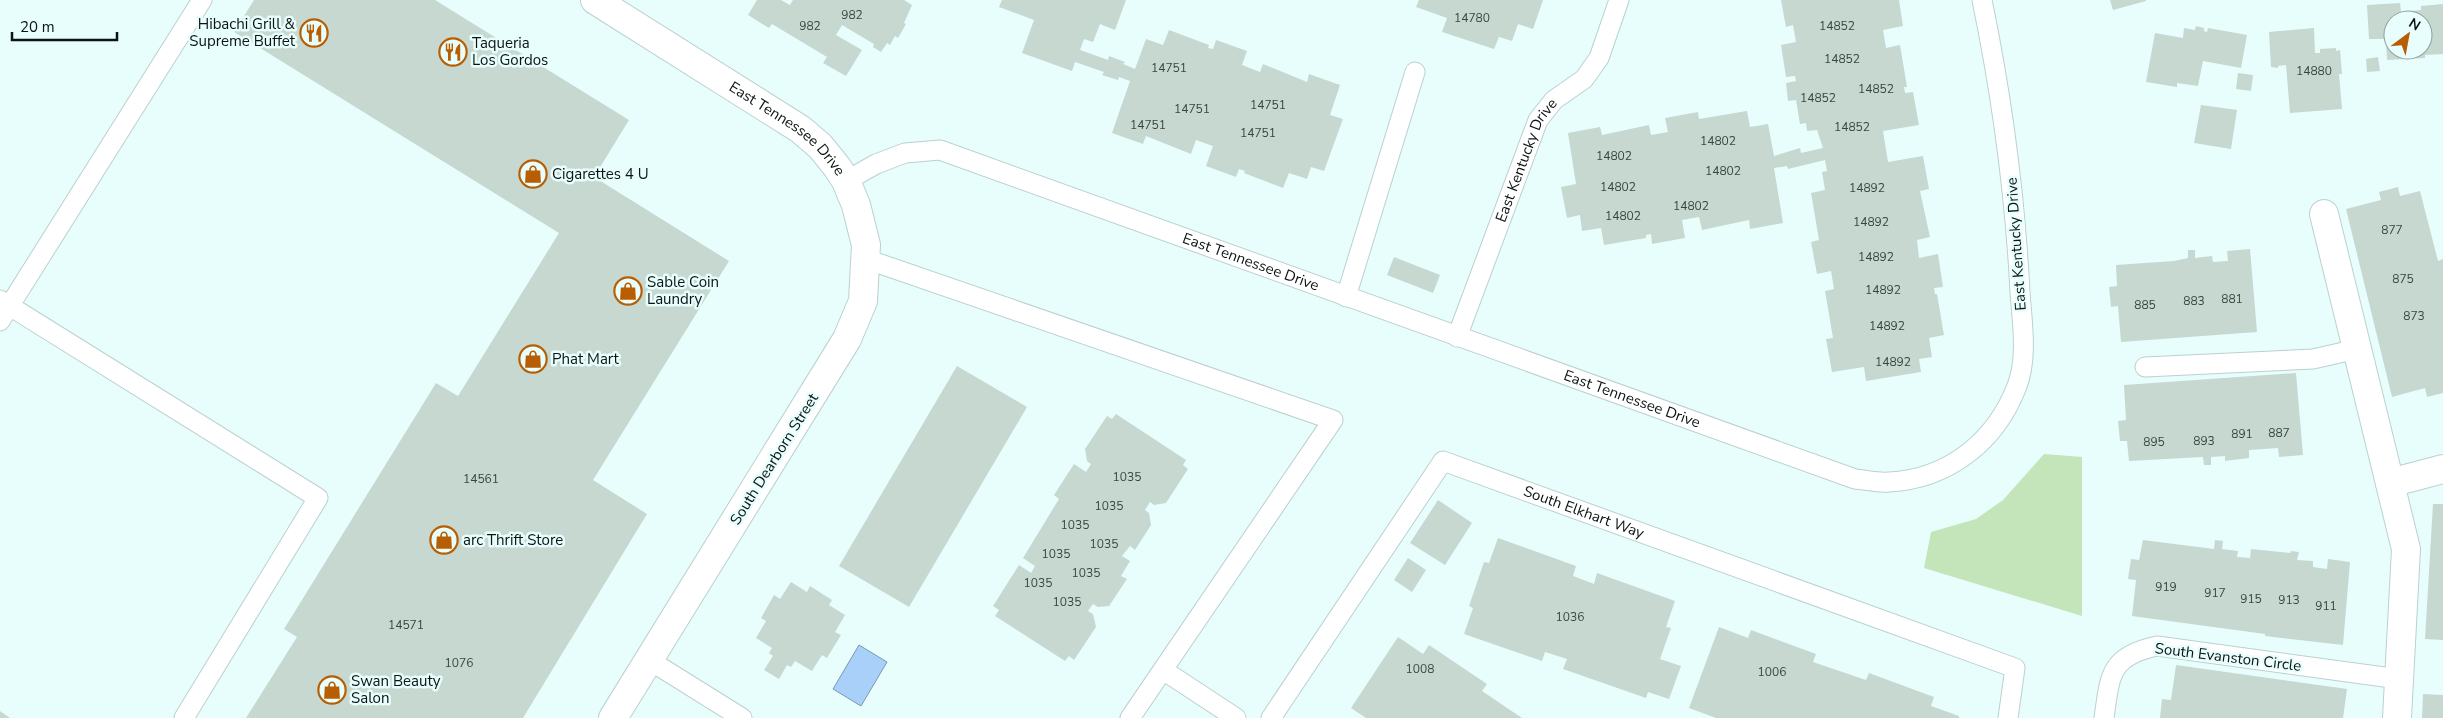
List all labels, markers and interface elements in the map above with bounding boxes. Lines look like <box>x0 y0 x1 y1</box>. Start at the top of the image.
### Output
house number: 982 <box>841 7 863 23</box>
scale bar <box>12 10 118 42</box>
house number: 14780 <box>1454 10 1490 26</box>
north arrow <box>2383 10 2433 60</box>
place label: Hibachi Grill & Supreme Buffet <box>189 14 296 51</box>
text: N <box>2405 14 2424 35</box>
text: 20 m <box>20 17 55 37</box>
restaurant icon: Hibachi Grill & Supreme Buffet <box>299 18 329 48</box>
house number: 982 <box>799 18 821 34</box>
house number: 14852 <box>1819 18 1855 34</box>
place label: Taqueria Los Gordos <box>472 33 548 70</box>
restaurant icon: Taqueria Los Gordos <box>438 37 468 67</box>
house number: 14852 <box>1824 51 1860 67</box>
house number: 14751 <box>1151 60 1187 76</box>
house number: 14880 <box>2296 63 2332 79</box>
street label: East Tennessee Drive <box>725 77 850 179</box>
house number: 14852 <box>1858 81 1894 97</box>
house number: 14852 <box>1800 90 1836 106</box>
street label: East Kentucky Drive <box>1491 94 1562 225</box>
house number: 14751 <box>1250 97 1286 113</box>
house number: 14751 <box>1174 101 1210 117</box>
house number: 14751 <box>1130 117 1166 133</box>
house number: 14852 <box>1834 119 1870 135</box>
house number: 14751 <box>1240 125 1276 141</box>
house number: 14802 <box>1700 133 1736 149</box>
house number: 14802 <box>1596 148 1632 164</box>
shop icon: Cigarettes 4 U <box>518 159 548 189</box>
house number: 14802 <box>1705 163 1741 179</box>
place label: Cigarettes 4 U <box>552 164 649 184</box>
street label: East Kentucky Drive <box>2001 177 2031 311</box>
house number: 14802 <box>1600 179 1636 195</box>
house number: 14892 <box>1849 180 1885 196</box>
house number: 14802 <box>1673 198 1709 214</box>
house number: 14802 <box>1605 208 1641 224</box>
house number: 14892 <box>1853 214 1889 230</box>
house number: 877 <box>2381 222 2403 238</box>
street label: East Tennessee Drive <box>1180 228 1322 296</box>
house number: 14892 <box>1858 249 1894 265</box>
house number: 875 <box>2392 271 2414 287</box>
place label: Sable Coin Laundry <box>647 272 719 309</box>
shop icon: Sable Coin Laundry <box>613 276 643 306</box>
house number: 14892 <box>1865 282 1901 298</box>
house number: 881 <box>2221 291 2243 307</box>
house number: 883 <box>2183 293 2205 309</box>
house number: 885 <box>2134 297 2156 313</box>
house number: 873 <box>2403 308 2425 324</box>
house number: 14892 <box>1869 318 1905 334</box>
shop icon: Phat Mart <box>518 344 548 374</box>
place label: Phat Mart <box>552 349 620 369</box>
house number: 14892 <box>1875 354 1911 370</box>
street label: East Tennessee Drive <box>1561 365 1703 433</box>
street label: South Dearborn Street <box>725 389 823 529</box>
house number: 887 <box>2268 425 2290 441</box>
house number: 891 <box>2231 426 2253 442</box>
house number: 893 <box>2193 433 2215 449</box>
house number: 895 <box>2143 434 2165 450</box>
house number: 1035 <box>1113 469 1141 485</box>
house number: 14561 <box>463 471 499 487</box>
street label: South Elkhart Way <box>1521 481 1647 543</box>
house number: 1035 <box>1095 498 1123 514</box>
house number: 1035 <box>1061 517 1089 533</box>
shop icon: arc Thrift Store <box>429 525 459 555</box>
place label: arc Thrift Store <box>463 530 563 550</box>
house number: 1035 <box>1090 536 1118 552</box>
house number: 1035 <box>1042 546 1070 562</box>
house number: 1035 <box>1072 565 1100 581</box>
house number: 1035 <box>1024 575 1052 591</box>
house number: 919 <box>2155 579 2177 595</box>
house number: 917 <box>2204 585 2226 601</box>
house number: 915 <box>2240 591 2262 607</box>
house number: 913 <box>2278 592 2300 608</box>
house number: 1035 <box>1053 594 1081 610</box>
house number: 911 <box>2315 598 2337 614</box>
house number: 1036 <box>1556 609 1584 625</box>
house number: 14571 <box>388 617 424 633</box>
street label: South Evanston Circle <box>2154 638 2302 676</box>
house number: 1076 <box>445 655 473 671</box>
house number: 1008 <box>1406 661 1434 677</box>
house number: 1006 <box>1758 664 1786 680</box>
place label: Swan Beauty Salon <box>351 671 441 708</box>
shop icon: Swan Beauty Salon <box>317 675 347 705</box>

